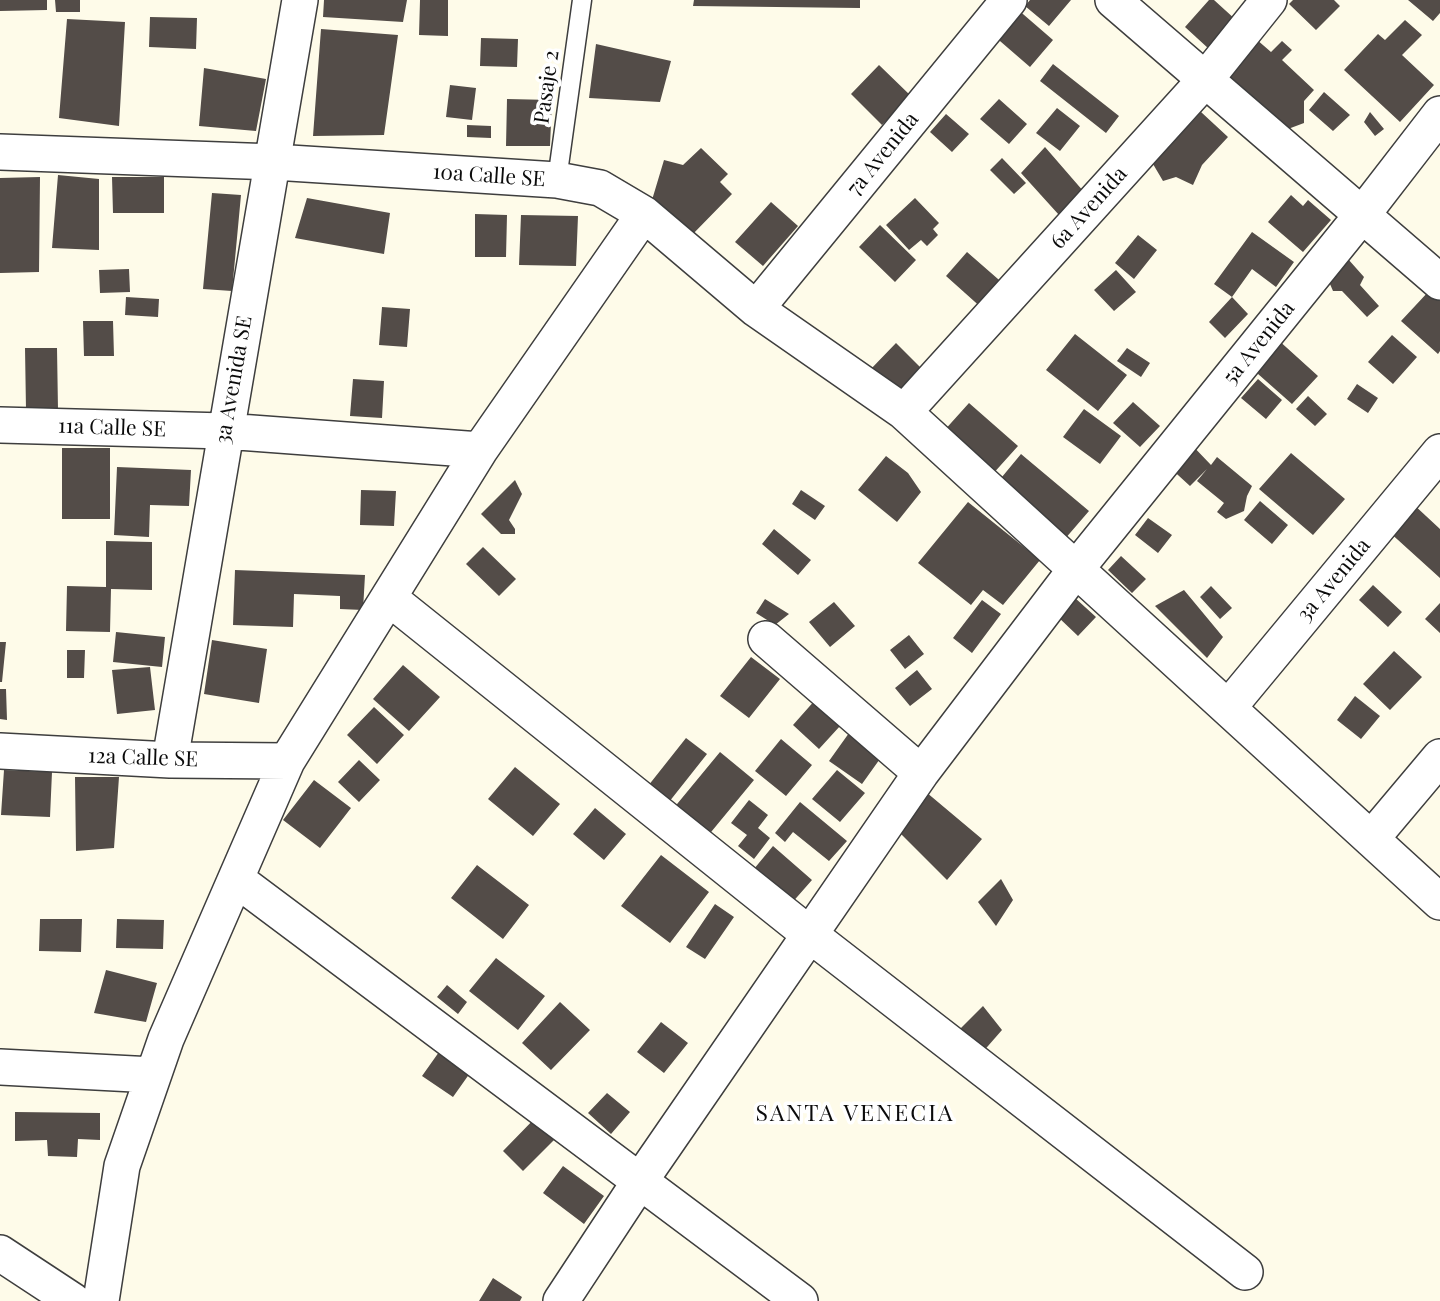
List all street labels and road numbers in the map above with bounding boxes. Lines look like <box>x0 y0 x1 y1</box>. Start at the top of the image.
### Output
street label: Pasaje 2 <box>529 49 565 125</box>
street label: 7a Avenida <box>842 107 924 201</box>
street label: 10a Calle SE <box>432 159 546 193</box>
street label: 6a Avenida <box>1046 162 1132 254</box>
street label: 5a Avenida <box>1218 296 1300 390</box>
street label: 3a Avenida SE <box>210 314 258 446</box>
street label: 11a Calle SE <box>58 414 166 442</box>
street label: 3a Avenida <box>1292 533 1376 627</box>
street label: 12a Calle SE <box>87 743 199 773</box>

